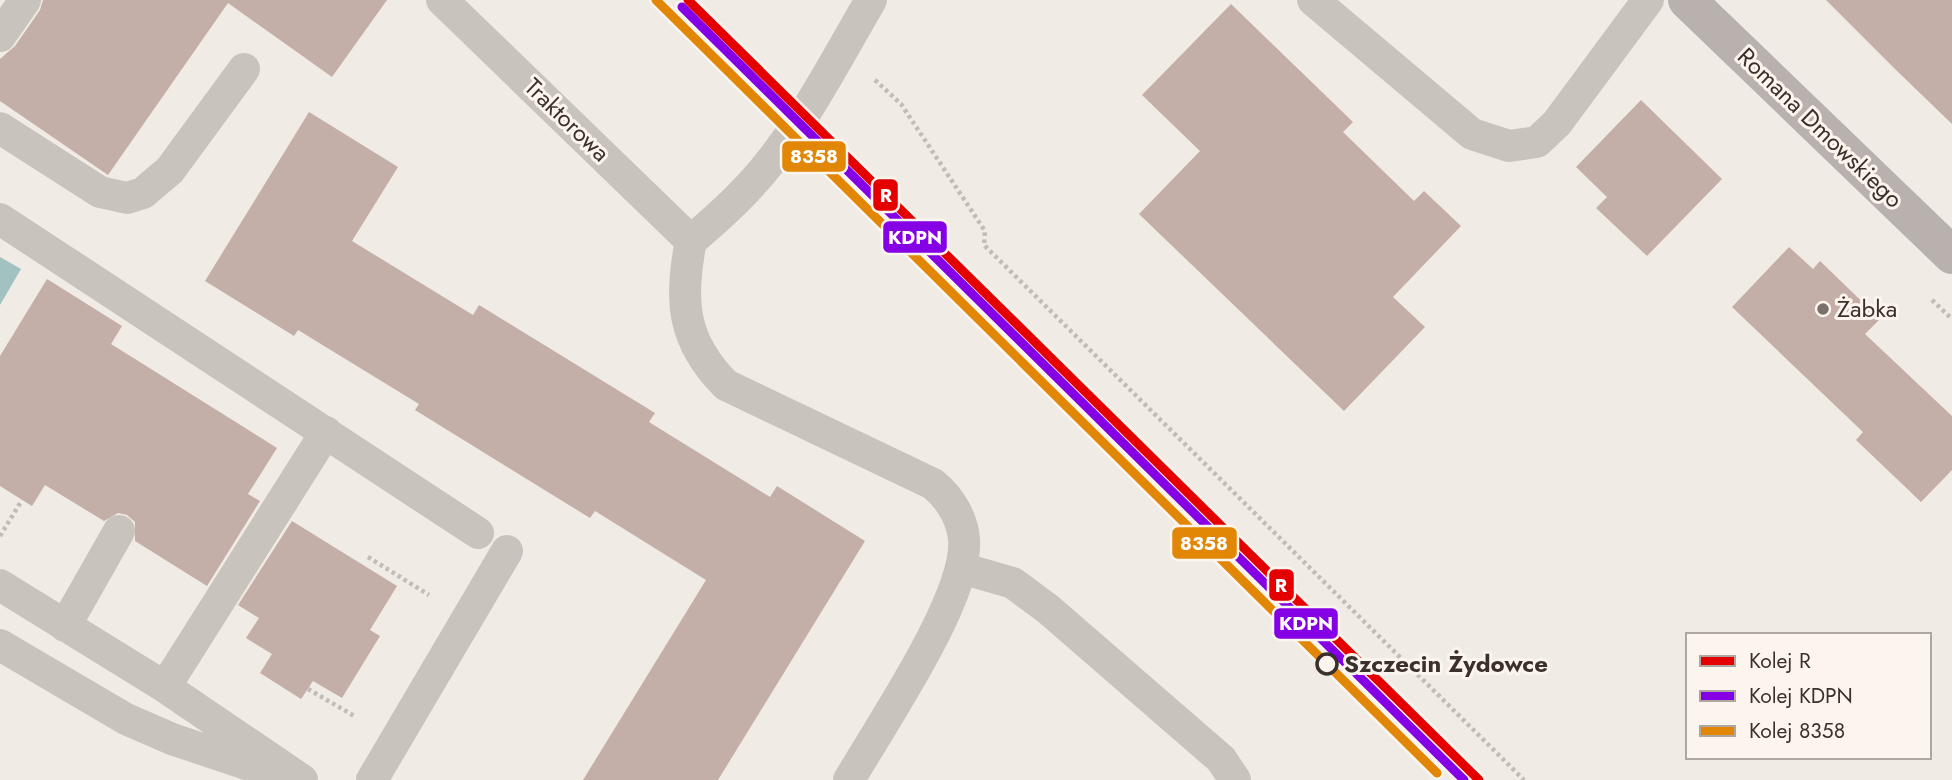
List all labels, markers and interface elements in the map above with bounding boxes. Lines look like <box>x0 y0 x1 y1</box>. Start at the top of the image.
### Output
street label: Romana Dmowskiego <box>1730 39 1911 216</box>
street label: Traktorowa <box>517 70 618 169</box>
line badge: 8358 <box>781 140 847 173</box>
text: 8358 <box>790 143 838 170</box>
line badge: R <box>872 178 899 212</box>
text: R <box>880 182 893 209</box>
line badge: KDPN <box>882 220 948 254</box>
text: KDPN <box>888 224 942 251</box>
place label: Żabka <box>1837 291 1897 326</box>
marker: Żabka <box>1815 301 1831 317</box>
line badge: 8358 <box>1171 526 1238 560</box>
text: 8358 <box>1180 530 1228 557</box>
line badge: R <box>1268 568 1295 602</box>
text: R <box>1275 572 1288 599</box>
line badge: KDPN <box>1273 607 1339 640</box>
text: KDPN <box>1279 610 1333 637</box>
legend <box>1686 633 1931 759</box>
place label: Szczecin Żydowce <box>1344 646 1548 681</box>
text: Kolej R <box>1749 646 1811 676</box>
marker: Szczecin Żydowce <box>1316 653 1338 675</box>
text: Kolej KDPN <box>1749 681 1853 711</box>
text: Kolej 8358 <box>1749 716 1845 746</box>

